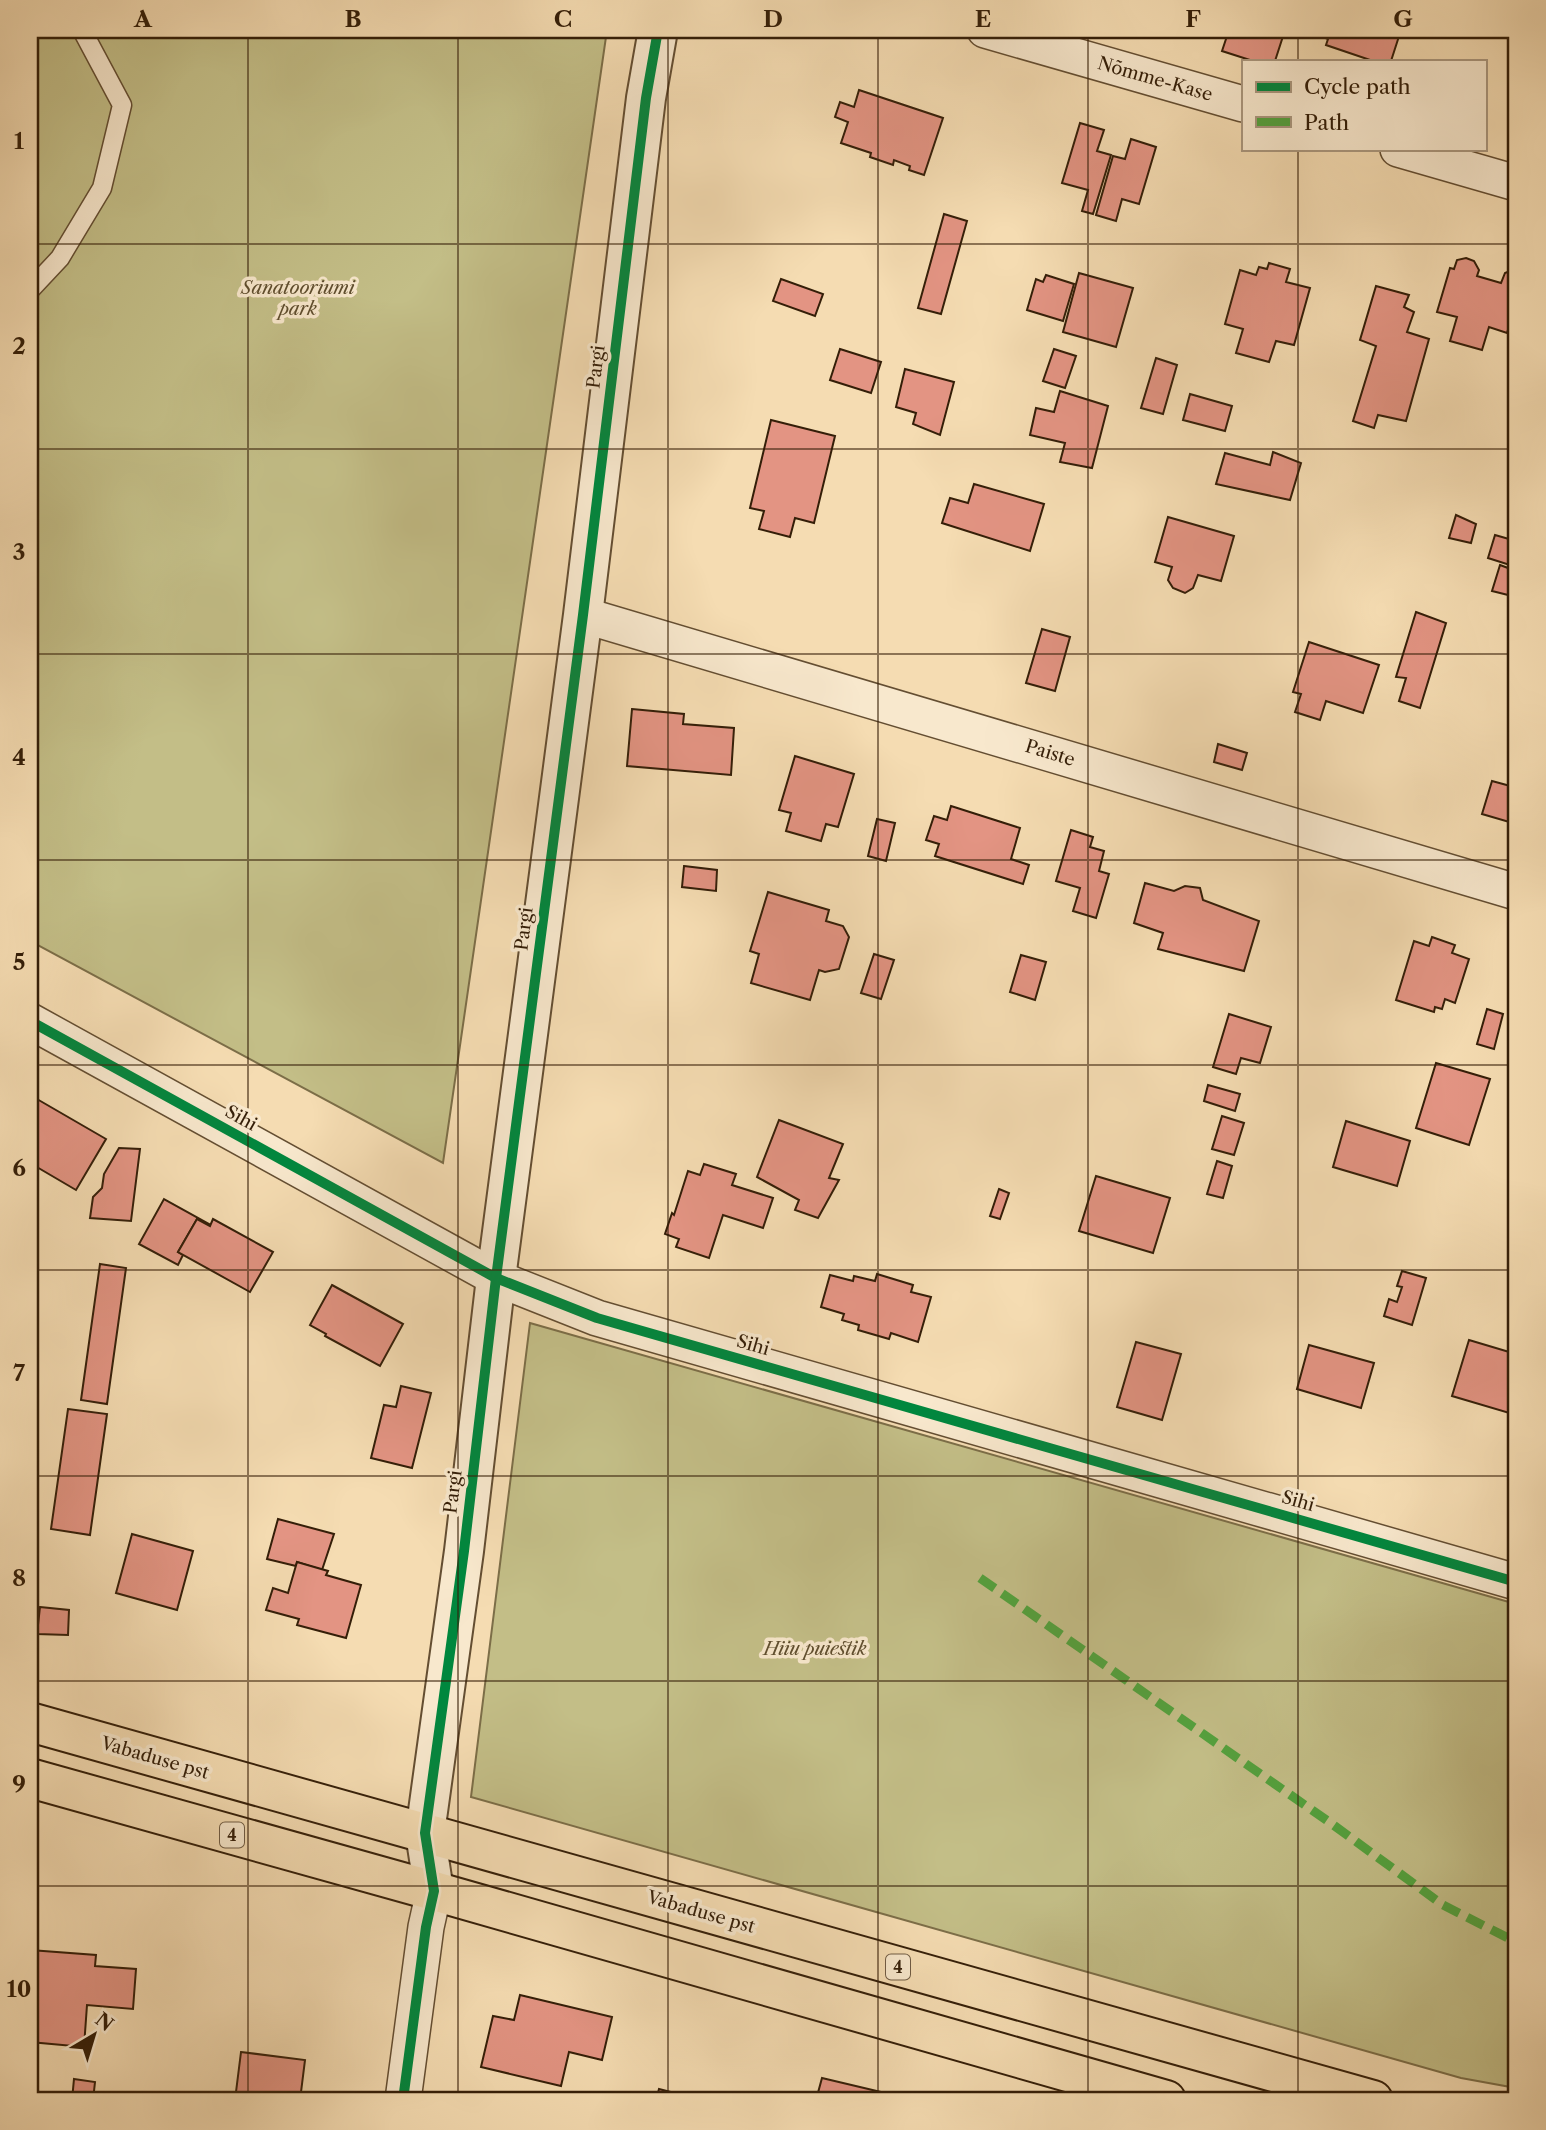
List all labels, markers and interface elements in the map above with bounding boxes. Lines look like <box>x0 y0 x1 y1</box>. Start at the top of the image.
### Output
text: A <box>133 5 153 33</box>
text: B <box>344 5 362 33</box>
text: C <box>554 5 572 33</box>
text: D <box>763 5 783 33</box>
text: E <box>975 5 991 33</box>
text: F <box>1185 5 1201 33</box>
text: G <box>1393 5 1413 33</box>
street label: Nõmme-Kase <box>1095 52 1215 106</box>
legend <box>1242 60 1486 150</box>
text: Cycle path <box>1304 74 1411 99</box>
text: Path <box>1304 110 1349 135</box>
text: 1 <box>14 127 25 155</box>
park label: Sanatooriumi park <box>240 277 356 320</box>
text: 2 <box>12 332 26 360</box>
street label: Pargi <box>582 344 610 390</box>
text: 3 <box>13 538 26 566</box>
street label: Paiste <box>1023 735 1077 771</box>
text: 4 <box>12 743 26 771</box>
street label: Pargi <box>510 906 538 952</box>
text: 5 <box>13 948 25 976</box>
street label: Sihi <box>221 1100 261 1136</box>
text: 6 <box>12 1154 26 1182</box>
street label: Sihi <box>734 1330 772 1360</box>
text: 7 <box>13 1359 25 1387</box>
street label: Pargi <box>439 1469 467 1515</box>
street label: Sihi <box>1279 1486 1317 1516</box>
text: 8 <box>12 1564 26 1592</box>
park label: Hiiu puiestik <box>761 1638 867 1660</box>
street label: Vabaduse pst <box>98 1732 212 1784</box>
text: 9 <box>12 1770 26 1798</box>
road number: 4 <box>220 1823 244 1848</box>
street label: Vabaduse pst <box>644 1886 758 1938</box>
road number: 4 <box>886 1954 910 1980</box>
text: 10 <box>7 1975 31 2003</box>
north arrow <box>60 2000 130 2070</box>
text: N <box>91 2008 118 2036</box>

